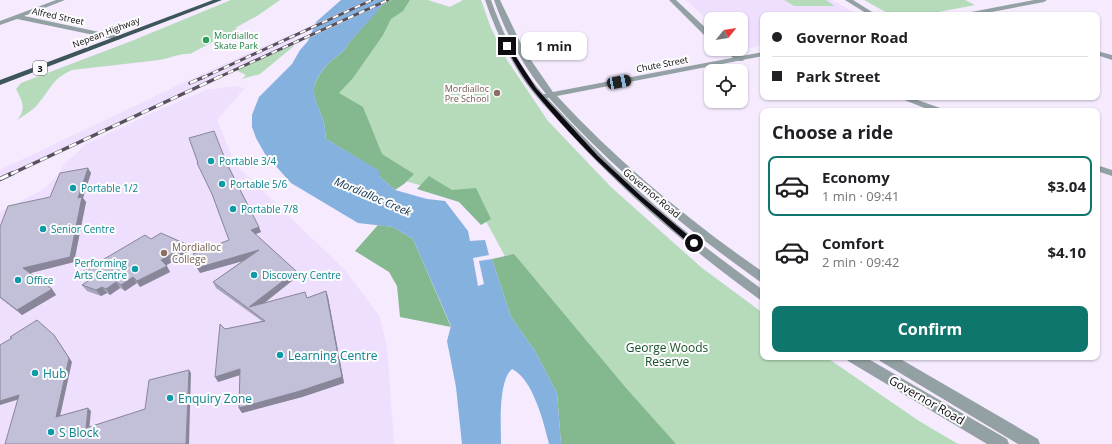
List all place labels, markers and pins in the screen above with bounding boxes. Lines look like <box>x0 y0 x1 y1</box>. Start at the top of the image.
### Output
place label: Mordialloc Skate Park <box>214 29 259 52</box>
marker: Mordialloc Skate Park <box>201 35 211 45</box>
place label: Mordialloc Pre School <box>445 82 490 105</box>
marker: Mordialloc Pre School <box>492 88 502 98</box>
place label: Portable 3/4 <box>219 154 276 168</box>
marker: Portable 3/4 <box>206 156 216 166</box>
place label: Portable 5/6 <box>230 177 287 191</box>
marker: Portable 5/6 <box>217 179 227 189</box>
place label: Portable 1/2 <box>81 181 138 195</box>
marker: Portable 1/2 <box>68 183 78 193</box>
place label: Portable 7/8 <box>241 202 298 216</box>
marker: Portable 7/8 <box>228 204 238 214</box>
place label: Senior Centre <box>51 222 115 236</box>
marker: Senior Centre <box>38 224 48 234</box>
place label: Mordialloc College <box>172 240 221 266</box>
marker: Mordialloc College <box>159 248 169 258</box>
place label: Performing Arts Centre <box>74 256 128 282</box>
marker: Performing Arts Centre <box>130 264 140 274</box>
place label: Discovery Centre <box>262 268 341 282</box>
marker: Discovery Centre <box>249 270 259 280</box>
place label: Office <box>26 273 54 287</box>
marker: Office <box>13 275 23 285</box>
place label: Learning Centre <box>288 347 378 364</box>
marker: Learning Centre <box>275 350 285 360</box>
place label: Hub <box>43 365 67 382</box>
marker: Hub <box>30 368 40 378</box>
place label: Enquiry Zone <box>178 390 252 407</box>
marker: Enquiry Zone <box>165 393 175 403</box>
place label: S Block <box>59 424 99 441</box>
marker: S Block <box>46 427 56 437</box>

